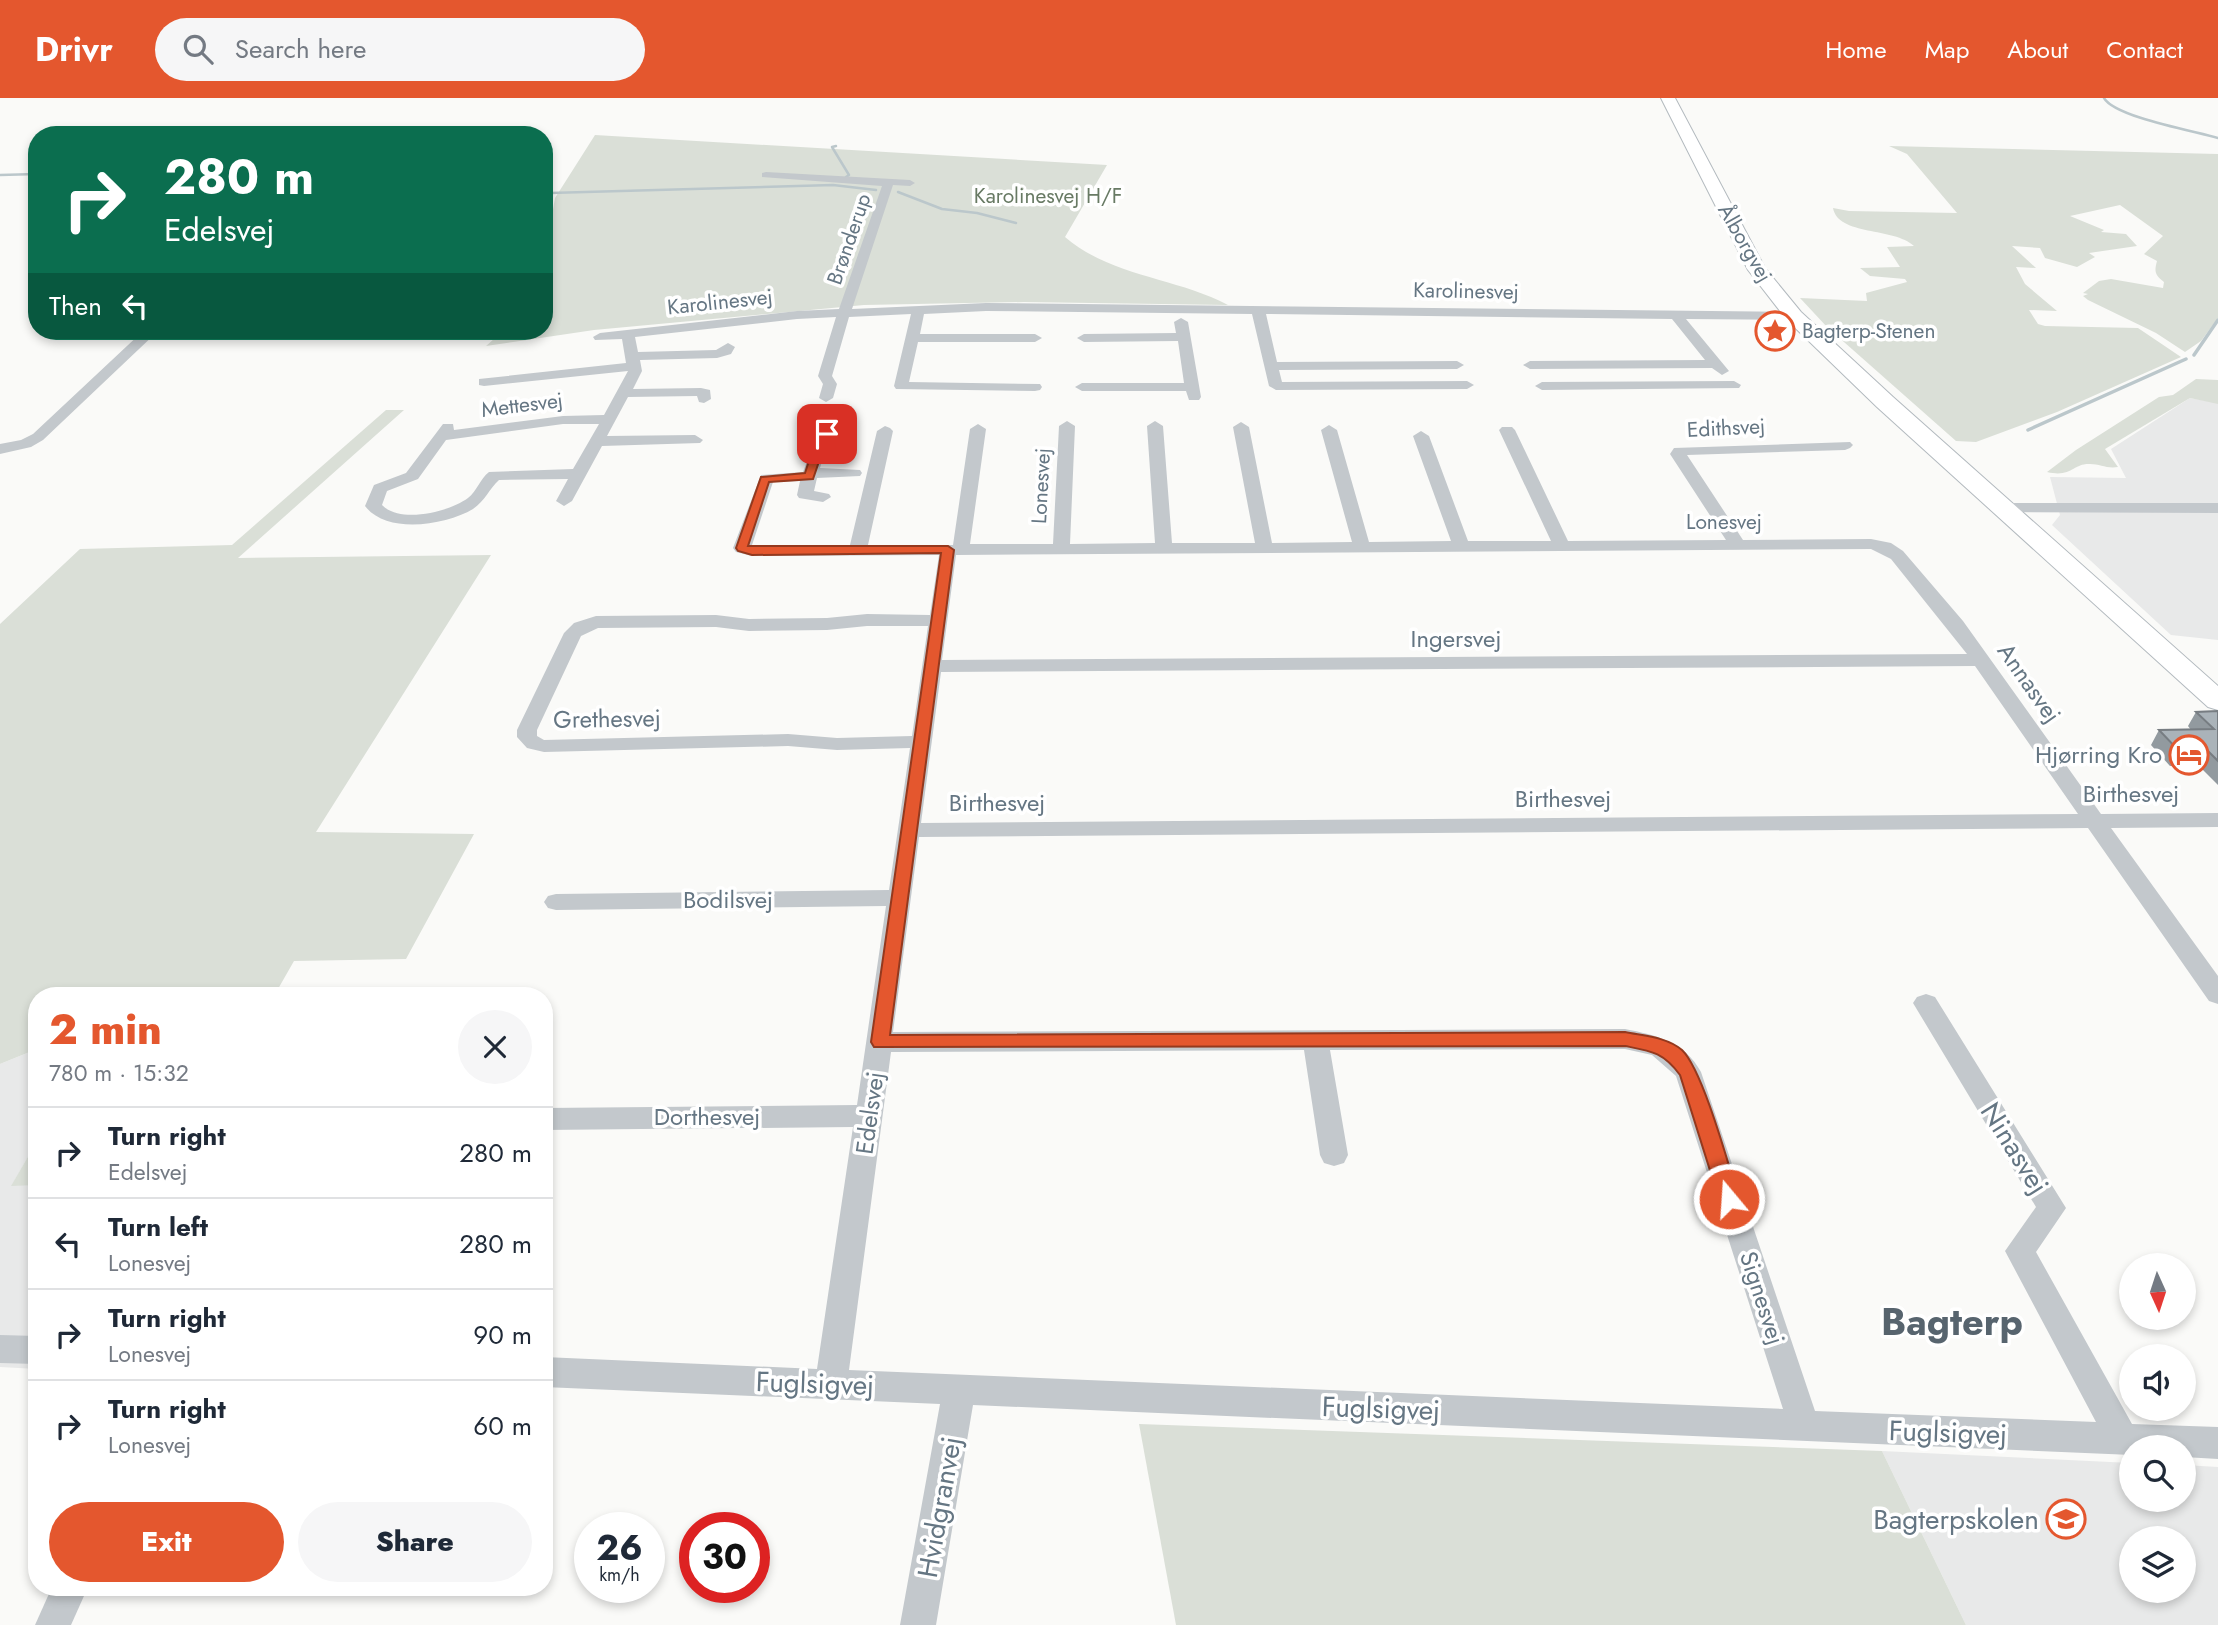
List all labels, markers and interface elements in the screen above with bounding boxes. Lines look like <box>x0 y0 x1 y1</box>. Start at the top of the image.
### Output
search box <box>155 18 645 81</box>
text: Drivr <box>35 26 113 73</box>
icon: search <box>179 30 217 68</box>
text: Search here <box>235 30 366 68</box>
text: Home <box>1825 32 1887 67</box>
text: Map <box>1925 32 1969 67</box>
text: About <box>2007 32 2068 67</box>
text: Contact <box>2106 32 2183 67</box>
text: 280 m <box>164 142 314 212</box>
icon: right <box>49 154 140 245</box>
park label: Karolinesvej H/F <box>974 181 1122 211</box>
street label: Brønderup <box>819 189 879 289</box>
street label: Ålborgvej <box>1711 198 1779 288</box>
text: Edelsvej <box>164 207 275 253</box>
street label: Karolinesvej <box>1413 275 1519 307</box>
street label: Karolinesvej <box>666 282 774 322</box>
text: Then <box>49 287 102 325</box>
icon: left <box>116 287 154 325</box>
place icon: Bagterp-Stenen <box>1754 310 1796 352</box>
place label: Bagterp-Stenen <box>1802 316 1935 346</box>
street label: Mettesvej <box>479 385 565 425</box>
pin <box>797 404 857 464</box>
street label: Edithsvej <box>1686 411 1766 445</box>
icon: arrive <box>808 415 846 453</box>
street label: Lonesvej <box>1024 447 1058 525</box>
street label: Lonesvej <box>1686 507 1762 537</box>
street label: Ingersvej <box>1411 621 1501 656</box>
street label: Annasvej <box>1989 636 2070 730</box>
street label: Grethesvej <box>553 700 661 737</box>
hotel icon: Hjørring Kro <box>2168 734 2210 776</box>
place label: Hjørring Kro <box>2035 737 2162 772</box>
street label: Birthesvej <box>2083 776 2179 811</box>
street label: Birthesvej <box>1515 781 1611 816</box>
street label: Birthesvej <box>949 785 1045 820</box>
street label: Bodilsvej <box>683 882 773 917</box>
text: 2 min <box>49 999 162 1060</box>
button: close <box>458 1010 532 1084</box>
text: 780 m · 15:32 <box>49 1056 189 1090</box>
street label: Edelsvej <box>846 1069 893 1156</box>
street label: Ninasvej <box>1970 1094 2059 1202</box>
street label: Dorthesvej <box>654 1099 760 1134</box>
text: Turn right <box>108 1117 226 1155</box>
icon: right <box>49 1134 87 1172</box>
text: 280 m <box>459 1134 532 1172</box>
text: Edelsvej <box>108 1155 187 1189</box>
position arrow <box>1692 1162 1766 1236</box>
text: Turn left <box>108 1208 208 1246</box>
icon: left <box>49 1225 87 1263</box>
text: 280 m <box>459 1225 532 1263</box>
text: Lonesvej <box>108 1246 191 1280</box>
street label: Signesvej <box>1731 1247 1794 1349</box>
north arrow <box>2119 1253 2196 1330</box>
map controls <box>2119 1253 2196 1603</box>
district label: Bagterp <box>1881 1294 2023 1349</box>
text: Turn right <box>108 1299 226 1337</box>
icon: right <box>49 1316 87 1354</box>
text: 90 m <box>473 1316 532 1354</box>
text: Lonesvej <box>108 1337 191 1371</box>
button: sound <box>2119 1344 2196 1421</box>
street label: Fuglsigvej <box>755 1361 875 1406</box>
street label: Fuglsigvej <box>1321 1386 1441 1431</box>
text: Turn right <box>108 1390 226 1428</box>
icon: right <box>49 1407 87 1445</box>
text: 60 m <box>473 1407 532 1445</box>
street label: Fuglsigvej <box>1888 1410 2008 1455</box>
text: Lonesvej <box>108 1428 191 1462</box>
street label: Hvidgranvej <box>907 1433 972 1581</box>
button: search <box>2119 1435 2196 1512</box>
school or university icon: Bagterpskolen <box>2045 1498 2087 1540</box>
place label: Bagterpskolen <box>1873 1499 2039 1540</box>
button: Exit <box>49 1502 284 1582</box>
button: Share <box>298 1502 532 1582</box>
speed limit sign: 30 <box>679 1512 770 1603</box>
text: 26 <box>596 1523 643 1573</box>
button: layers <box>2119 1526 2196 1603</box>
text: km/h <box>599 1562 640 1588</box>

